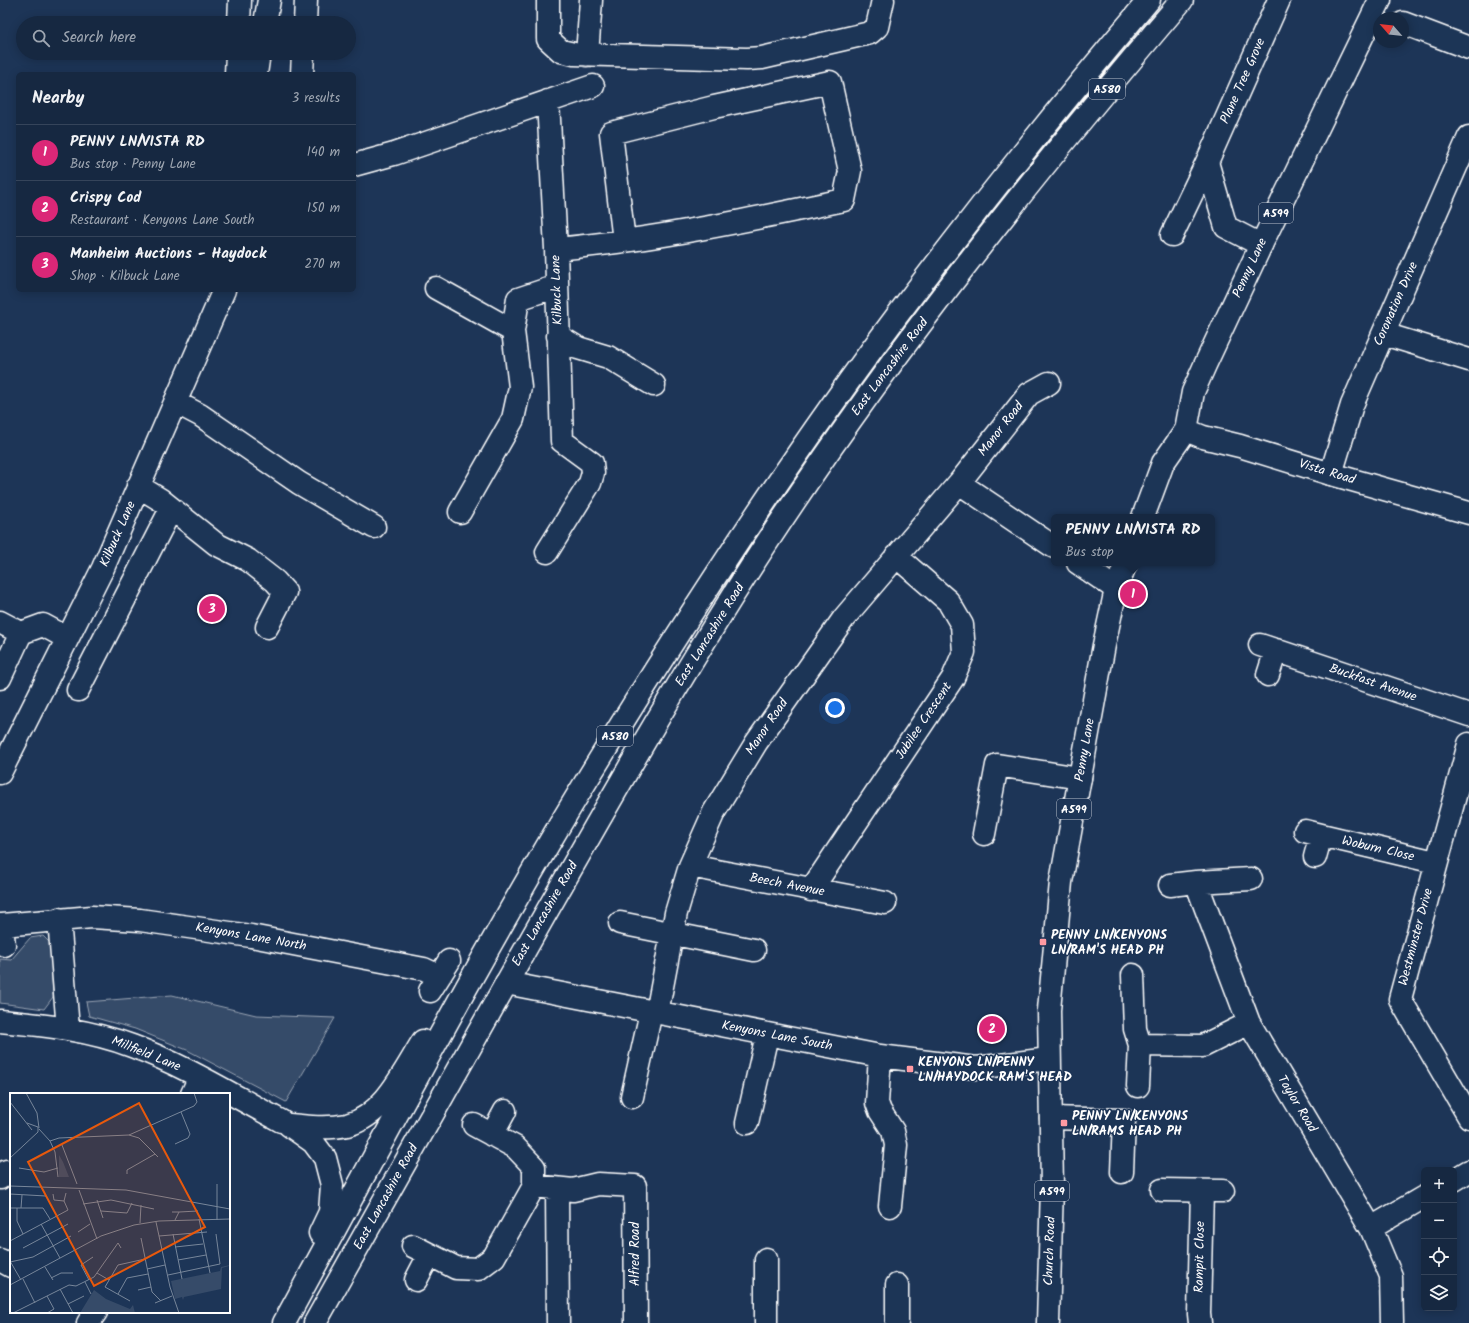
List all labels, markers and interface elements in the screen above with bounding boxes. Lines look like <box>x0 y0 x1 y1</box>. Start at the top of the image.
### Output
north arrow <box>1373 12 1409 48</box>
search box <box>16 16 356 60</box>
text: Search here <box>62 26 136 50</box>
icon: search <box>30 27 52 49</box>
street label: Plane Tree Grove <box>1215 35 1271 127</box>
road number: A580 <box>1089 79 1125 99</box>
text: Nearby <box>32 85 84 112</box>
text: 3 results <box>292 88 340 109</box>
text: PENNY LN/VISTA RD <box>70 130 205 154</box>
text: 1 <box>43 142 47 163</box>
text: 140 m <box>307 142 340 163</box>
text: Bus stop · Penny Lane <box>70 154 196 175</box>
text: Crispy Cod <box>70 186 141 210</box>
text: 2 <box>41 198 49 219</box>
text: 150 m <box>307 198 340 219</box>
road number: A599 <box>1259 203 1293 223</box>
text: Restaurant · Kenyons Lane South <box>70 210 255 231</box>
street label: Penny Lane <box>1227 234 1273 301</box>
text: Manheim Auctions - Haydock <box>70 242 266 266</box>
text: 3 <box>41 254 49 275</box>
text: 270 m <box>304 254 340 275</box>
street label: Kilbuck Lane <box>545 254 569 325</box>
street label: Coronation Drive <box>1368 258 1424 349</box>
text: Shop · Kilbuck Lane <box>70 266 180 287</box>
street label: East Lancashire Road <box>846 313 934 421</box>
street label: Manor Road <box>973 397 1030 461</box>
street label: Vista Road <box>1296 453 1358 491</box>
street label: Kilbuck Lane <box>94 498 142 570</box>
popup <box>1051 514 1215 566</box>
text: PENNY LN/VISTA RD <box>1066 518 1200 542</box>
text: Bus stop <box>1066 542 1114 563</box>
street label: East Lancashire Road <box>670 579 751 691</box>
pin: 1 <box>1120 579 1146 609</box>
pin: 3 <box>199 594 225 624</box>
street label: Buckfast Avenue <box>1326 658 1420 708</box>
street label: Jubilee Crescent <box>890 677 958 764</box>
street label: Manor Road <box>740 694 794 760</box>
your location <box>825 698 845 718</box>
street label: Penny Lane <box>1069 716 1101 783</box>
road number: A580 <box>597 726 633 746</box>
road number: A599 <box>1057 799 1091 819</box>
street label: Woburn Close <box>1340 830 1416 868</box>
street label: East Lancashire Road <box>506 857 584 971</box>
street label: Beech Avenue <box>748 867 827 903</box>
street label: Westminster Drive <box>1393 886 1439 988</box>
street label: Kenyons Lane North <box>194 917 308 957</box>
place label: PENNY LN/KENYONS LN/RAM'S HEAD PH <box>1051 925 1168 961</box>
marker: PENNY LN/KENYONS LN/RAM'S HEAD PH <box>1038 937 1048 947</box>
pin: 2 <box>979 1014 1005 1044</box>
street label: Kenyons Lane South <box>720 1015 834 1057</box>
street label: Millfield Lane <box>108 1031 184 1078</box>
place label: KENYONS LN/PENNY LN/HAYDOCK RAM'S HEAD <box>918 1052 1072 1088</box>
marker: KENYONS LN/PENNY LN/HAYDOCK RAM'S HEAD <box>905 1064 915 1074</box>
street label: Taylor Road <box>1272 1071 1323 1137</box>
inset map <box>10 1093 230 1313</box>
place label: PENNY LN/KENYONS LN/RAMS HEAD PH <box>1072 1106 1189 1142</box>
marker: PENNY LN/KENYONS LN/RAMS HEAD PH <box>1059 1118 1069 1128</box>
street label: East Lancashire Road <box>348 1140 424 1254</box>
map controls <box>1421 1167 1457 1311</box>
button: + <box>1421 1167 1457 1203</box>
road number: A599 <box>1035 1181 1069 1201</box>
button: − <box>1421 1203 1457 1239</box>
street label: Church Road <box>1038 1215 1062 1286</box>
street label: Rampit Close <box>1189 1221 1211 1293</box>
street label: Alfred Road <box>625 1222 646 1286</box>
button: locate <box>1421 1239 1457 1275</box>
button: layers <box>1421 1275 1457 1311</box>

